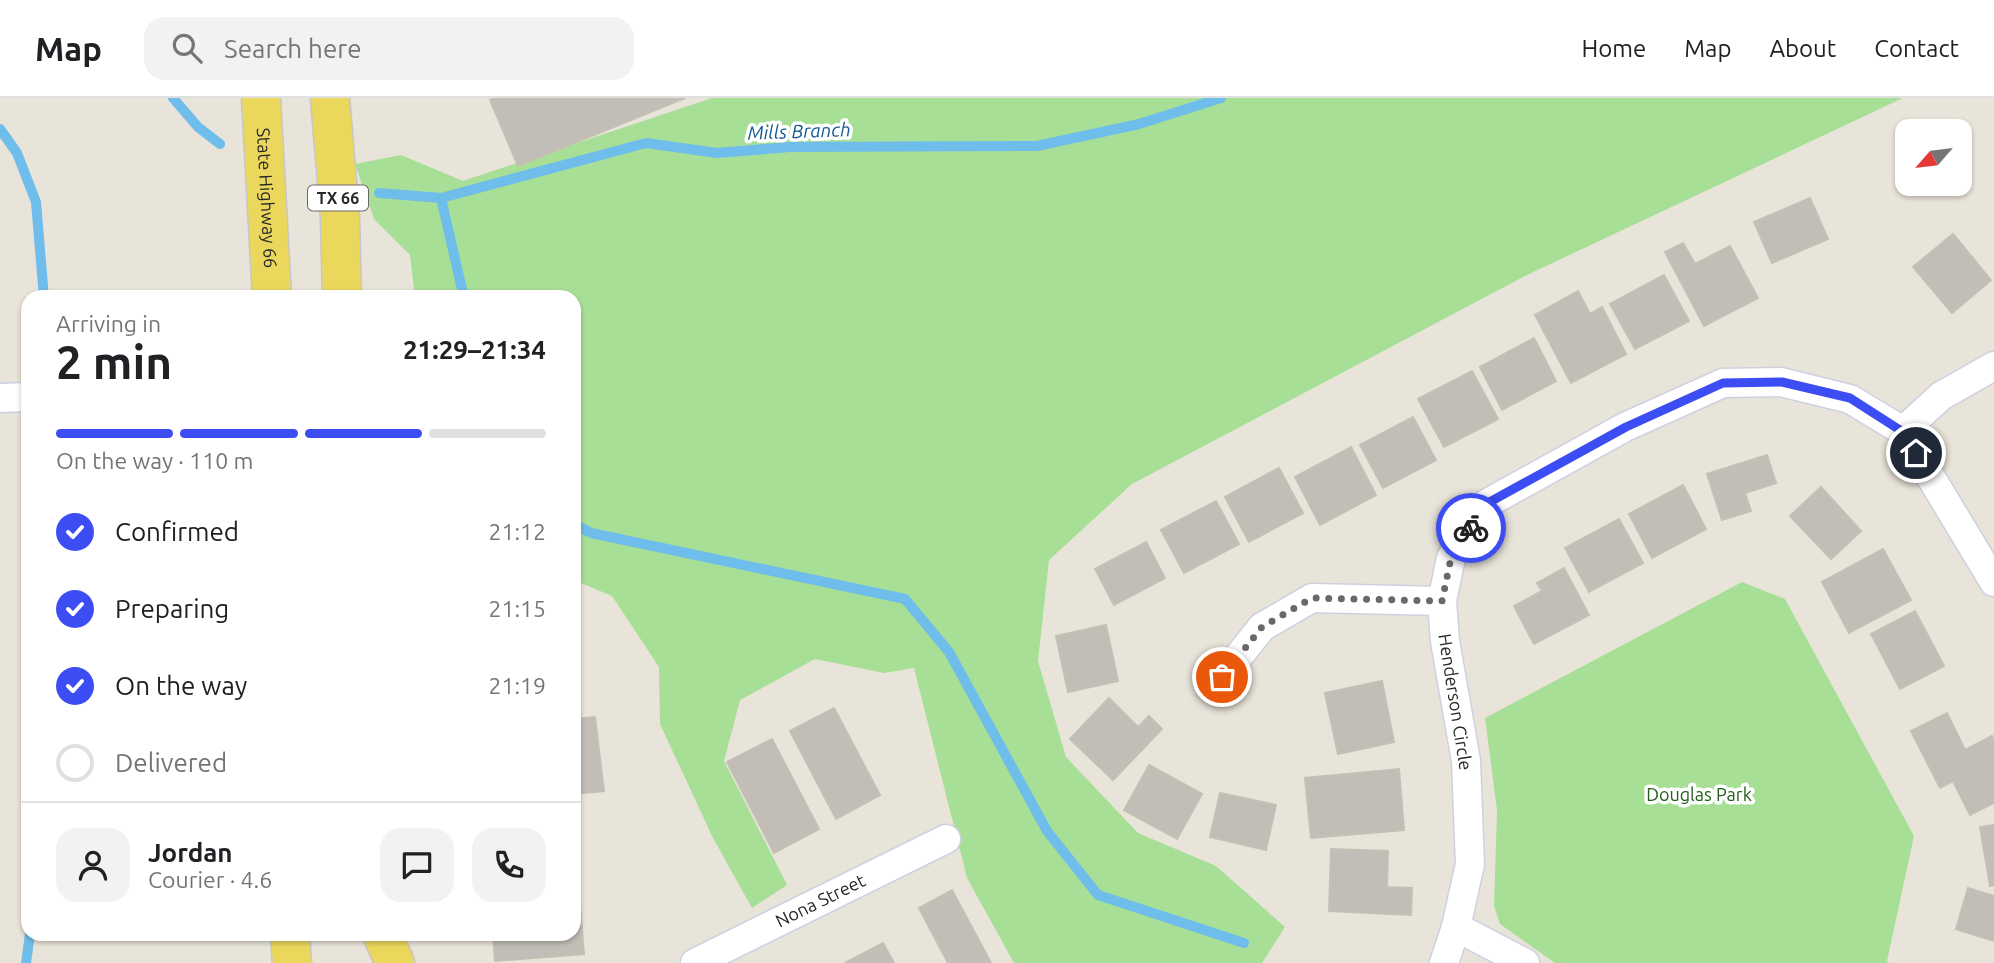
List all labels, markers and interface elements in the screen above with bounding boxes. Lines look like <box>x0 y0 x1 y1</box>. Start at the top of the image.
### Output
search box <box>144 17 634 80</box>
icon: search <box>168 29 206 67</box>
text: Map <box>35 30 102 67</box>
text: Search here <box>224 34 362 63</box>
text: Home <box>1581 35 1646 62</box>
text: Map <box>1684 35 1731 62</box>
text: About <box>1769 35 1836 62</box>
text: Contact <box>1874 35 1959 62</box>
water label: Mills Branch <box>747 118 851 144</box>
north arrow <box>1895 119 1972 196</box>
map controls <box>1895 119 1972 196</box>
street label: State Highway 66 <box>254 127 281 269</box>
road number: TX 66 <box>308 186 368 211</box>
text: Arriving in <box>56 311 161 336</box>
text: 21:29–21:34 <box>403 335 546 364</box>
text: 2 min <box>56 336 172 388</box>
pin <box>1886 423 1946 483</box>
icon: home <box>1897 434 1935 472</box>
text: On the way · 110 m <box>56 448 253 473</box>
courier <box>1436 493 1506 563</box>
icon: bike <box>1452 509 1490 547</box>
icon: check <box>56 513 94 551</box>
text: Confirmed <box>115 517 239 546</box>
text: 21:12 <box>488 519 546 544</box>
icon: check <box>56 590 94 628</box>
text: Preparing <box>115 594 229 623</box>
text: 21:15 <box>488 596 546 621</box>
street label: Henderson Circle <box>1435 632 1477 772</box>
pin <box>1192 647 1252 707</box>
icon: bag <box>1203 658 1241 696</box>
icon: check <box>56 667 94 705</box>
text: On the way <box>115 671 247 700</box>
text: 21:19 <box>488 673 546 698</box>
text: Delivered <box>115 748 227 777</box>
park label: Douglas Park <box>1646 784 1752 804</box>
button: person <box>56 828 130 902</box>
button: chat <box>380 828 454 902</box>
button: phone <box>472 828 546 902</box>
text: Jordan <box>148 838 233 867</box>
text: Courier · 4.6 <box>148 867 272 892</box>
street label: Nona Street <box>772 870 868 931</box>

